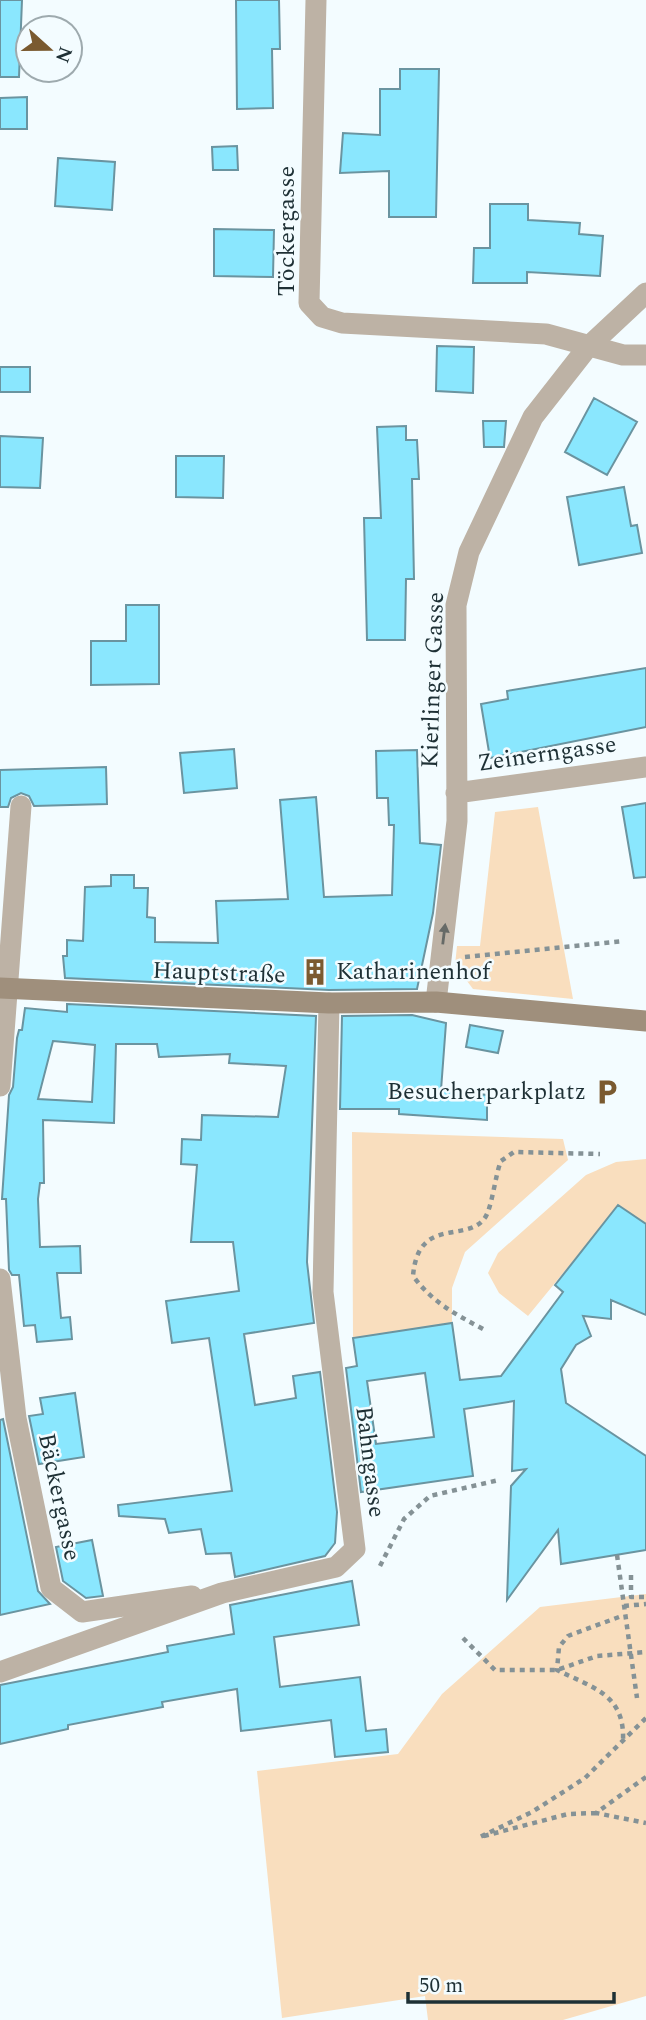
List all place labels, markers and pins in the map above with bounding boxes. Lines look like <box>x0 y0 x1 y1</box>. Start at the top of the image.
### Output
place label: Katharinenhof <box>336 954 492 990</box>
building icon: Katharinenhof <box>300 957 330 987</box>
place label: Besucherparkplatz <box>387 1074 586 1110</box>
parking icon: Besucherparkplatz <box>592 1077 622 1107</box>

